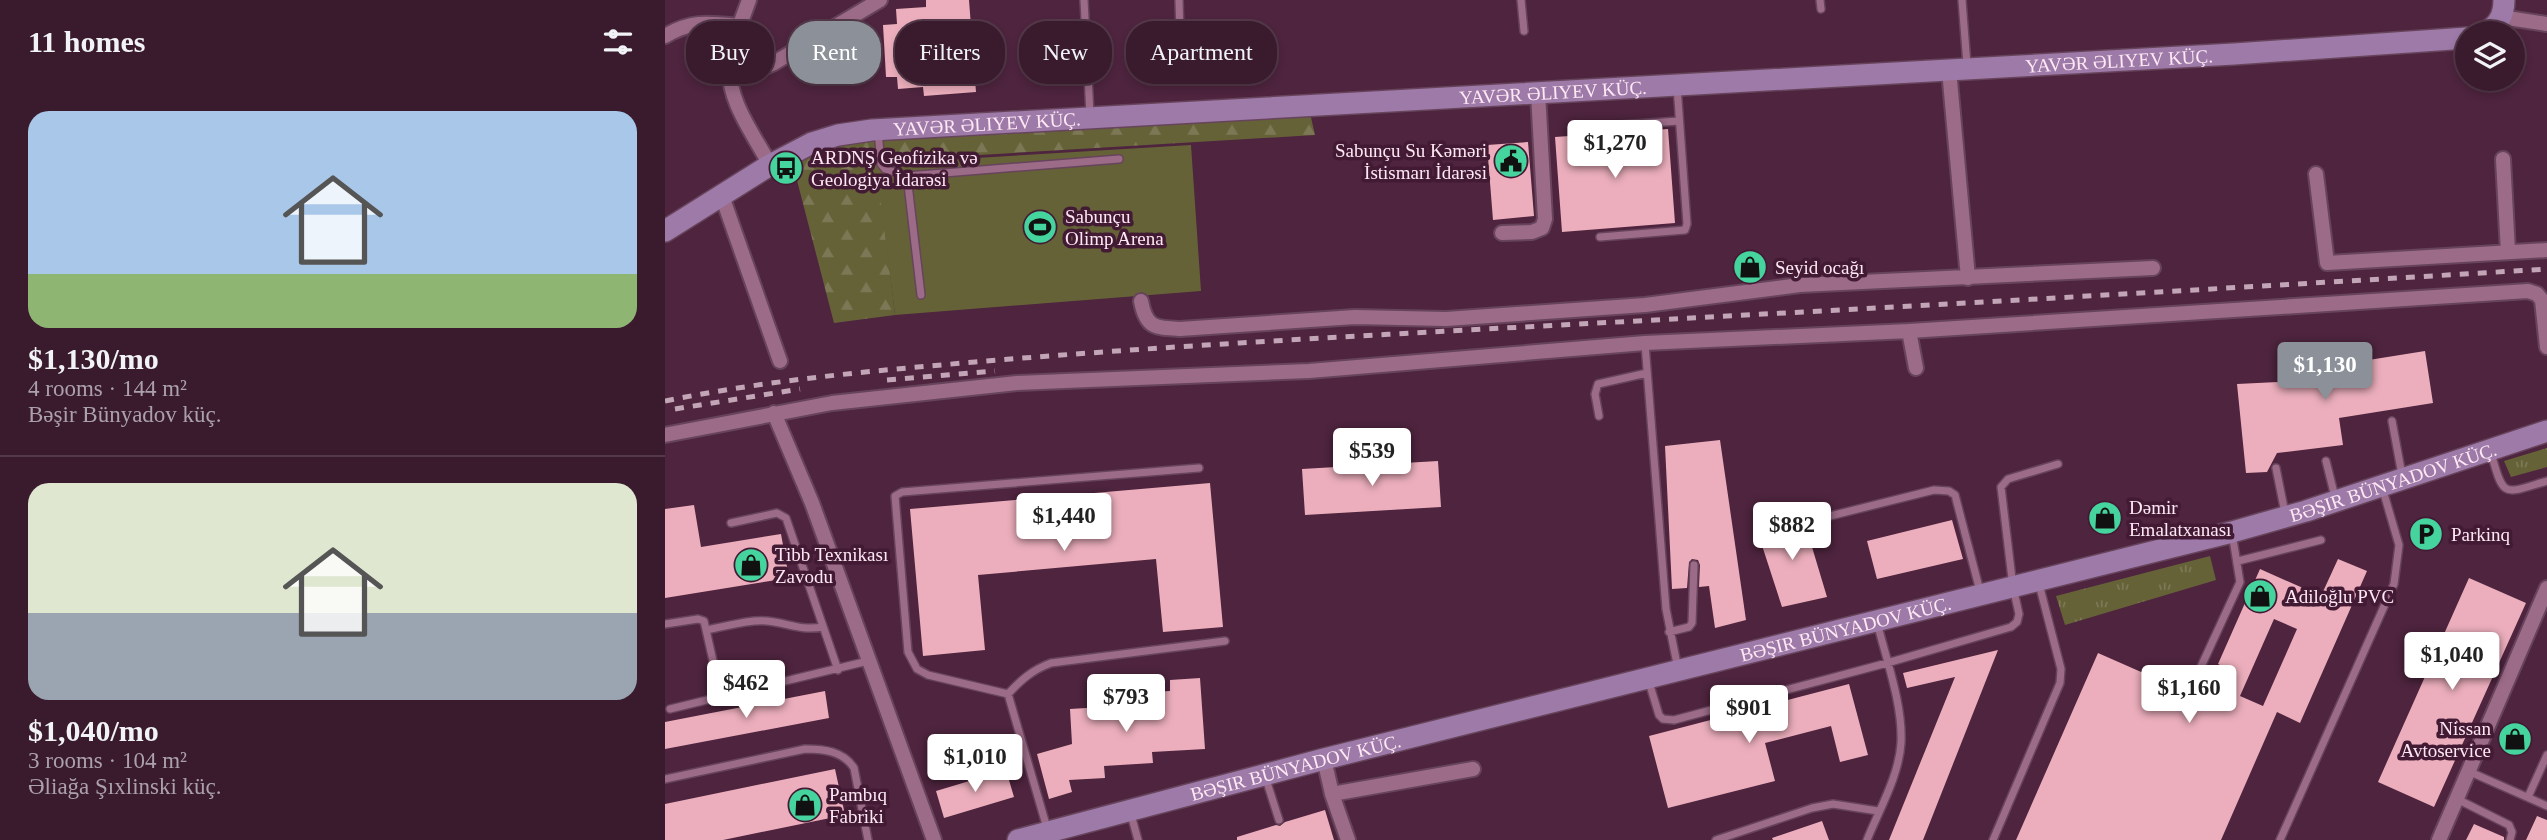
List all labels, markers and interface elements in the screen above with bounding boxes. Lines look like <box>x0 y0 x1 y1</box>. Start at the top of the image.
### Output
chip: Buy <box>686 21 774 84</box>
chip: Rent <box>788 21 881 84</box>
chip: Filters <box>895 21 1005 84</box>
chip: New <box>1019 21 1112 84</box>
chip: Apartment <box>1126 21 1277 84</box>
map controls <box>2455 21 2525 91</box>
button: layers <box>2455 21 2525 91</box>
icon: filters <box>599 23 637 61</box>
text: 11 homes <box>28 25 146 58</box>
street label: YAVƏR ƏLIYEV KÜÇ. <box>2025 45 2213 77</box>
street label: YAVƏR ƏLIYEV KÜÇ. <box>1459 77 1647 108</box>
street label: YAVƏR ƏLIYEV KÜÇ. <box>892 108 1081 140</box>
pin: $1,270 <box>1558 120 1672 180</box>
text: $1,270 <box>1583 130 1647 155</box>
place label: Sabunçu Su Kəməri İstismarı İdarəsi <box>1335 140 1487 183</box>
public building icon: Sabunçu Su Kəməri İstismarı İdarəsi <box>1492 142 1530 180</box>
place label: ARDNŞ Geofizika vә Geologiya İdarәsi <box>811 147 978 190</box>
bus stop icon: ARDNŞ Geofizika vә Geologiya İdarәsi <box>767 149 805 187</box>
icon: home <box>270 157 396 283</box>
place label: Sabunçu Olimp Arena <box>1065 206 1164 249</box>
sports icon: Sabunçu Olimp Arena <box>1021 208 1059 246</box>
shop icon: Seyid ocağı <box>1731 248 1769 286</box>
place label: Seyid ocağı <box>1775 257 1864 278</box>
text: $1,130/mo <box>28 342 159 375</box>
pin: $1,130 <box>2268 342 2382 402</box>
text: $1,130 <box>2293 352 2357 377</box>
text: 4 rooms · 144 m² <box>28 376 187 401</box>
text: Bəşir Bünyadov küç. <box>28 402 222 427</box>
pin: $539 <box>1331 428 1413 488</box>
text: $539 <box>1349 438 1395 463</box>
street label: BƏŞIR BÜNYADOV KÜÇ. <box>2287 439 2499 526</box>
pin: $1,440 <box>1007 494 1121 553</box>
place label: Dəmir Emalatxanası <box>2129 497 2231 540</box>
shop icon: Dəmir Emalatxanası <box>2086 499 2124 537</box>
text: $1,440 <box>1032 503 1096 528</box>
pin: $882 <box>1751 503 1833 562</box>
text: $882 <box>1769 512 1815 537</box>
parking icon: Parkinq <box>2407 515 2445 553</box>
place label: Parkinq <box>2451 524 2511 545</box>
icon: home <box>270 529 396 655</box>
place label: Tibb Texnikası Zavodu <box>775 544 888 587</box>
shop icon: Tibb Texnikası Zavodu <box>732 546 770 584</box>
shop icon: Adiloğlu PVC <box>2241 577 2279 615</box>
place label: Adiloğlu PVC <box>2285 586 2394 607</box>
street label: BƏŞIR BÜNYADOV KÜÇ. <box>1738 593 1953 666</box>
pin: $1,040 <box>2395 632 2509 692</box>
text: $1,040 <box>2420 642 2484 667</box>
pin: $462 <box>705 660 787 720</box>
pin: $1,160 <box>2132 666 2246 725</box>
text: $462 <box>723 670 769 695</box>
pin: $793 <box>1085 674 1167 734</box>
text: $1,160 <box>2157 675 2221 700</box>
text: $793 <box>1103 684 1149 709</box>
pin: $901 <box>1708 686 1790 745</box>
text: $901 <box>1726 695 1772 720</box>
text: $1,040/mo <box>28 714 159 747</box>
place label: Nissan Avtoservice <box>2401 718 2491 761</box>
shop icon: Nissan Avtoservice <box>2496 720 2534 758</box>
street label: BƏŞIR BÜNYADOV KÜÇ. <box>1188 730 1403 805</box>
pin: $1,010 <box>918 734 1032 794</box>
text: $1,010 <box>943 744 1007 769</box>
text: 3 rooms · 104 m² <box>28 748 187 773</box>
text: Əliağa Şıxlinski küç. <box>28 774 222 799</box>
place label: Pambıq Fabriki <box>829 784 888 827</box>
shop icon: Pambıq Fabriki <box>786 786 824 824</box>

